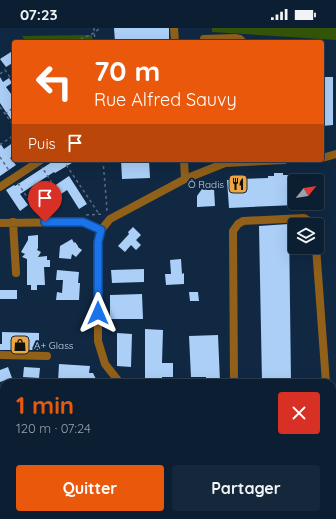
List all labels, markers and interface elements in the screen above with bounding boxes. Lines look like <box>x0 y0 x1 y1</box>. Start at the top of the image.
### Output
text: 07:23 <box>20 5 58 24</box>
text: 70 m <box>94 53 160 88</box>
icon: left <box>28 56 80 108</box>
text: Rue Alfred Sauvy <box>94 88 237 111</box>
icon: arrive <box>64 132 86 154</box>
text: Puis <box>28 134 56 153</box>
restaurant icon: Ô Radis <box>227 173 249 195</box>
north arrow <box>288 174 324 210</box>
map controls <box>288 174 324 254</box>
place label: Ô Radis <box>188 178 224 191</box>
pin <box>28 181 62 222</box>
icon: arrive <box>34 187 56 209</box>
button: layers <box>288 218 324 254</box>
position arrow <box>77 292 119 334</box>
shop icon: A+ Glass <box>9 334 31 356</box>
place label: A+ Glass <box>34 339 74 352</box>
text: 1 min <box>16 390 74 420</box>
button: close <box>278 392 320 434</box>
text: 120 m · 07:24 <box>16 420 91 436</box>
button: Quitter <box>16 465 164 511</box>
button: Partager <box>172 465 320 511</box>

